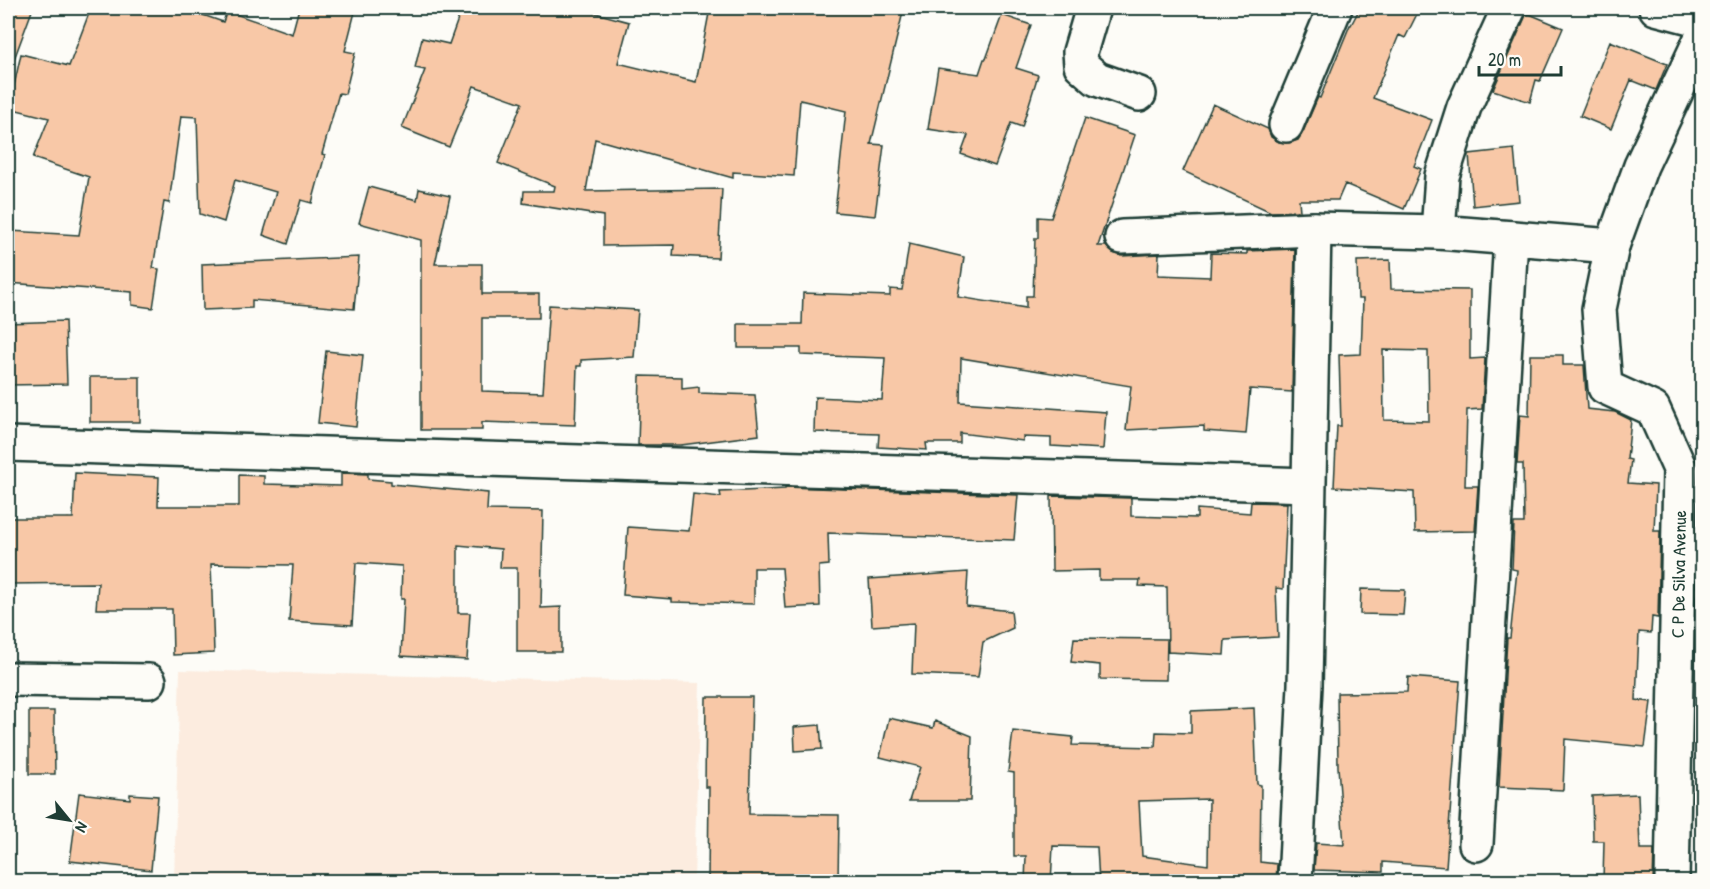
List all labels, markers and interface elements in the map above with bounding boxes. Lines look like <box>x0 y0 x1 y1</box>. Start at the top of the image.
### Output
scale bar <box>1479 39 1562 77</box>
text: 20 m <box>1488 47 1521 72</box>
street label: C P De Silva Avenue <box>1664 510 1692 638</box>
north arrow <box>39 790 99 850</box>
text: N <box>70 818 94 837</box>

